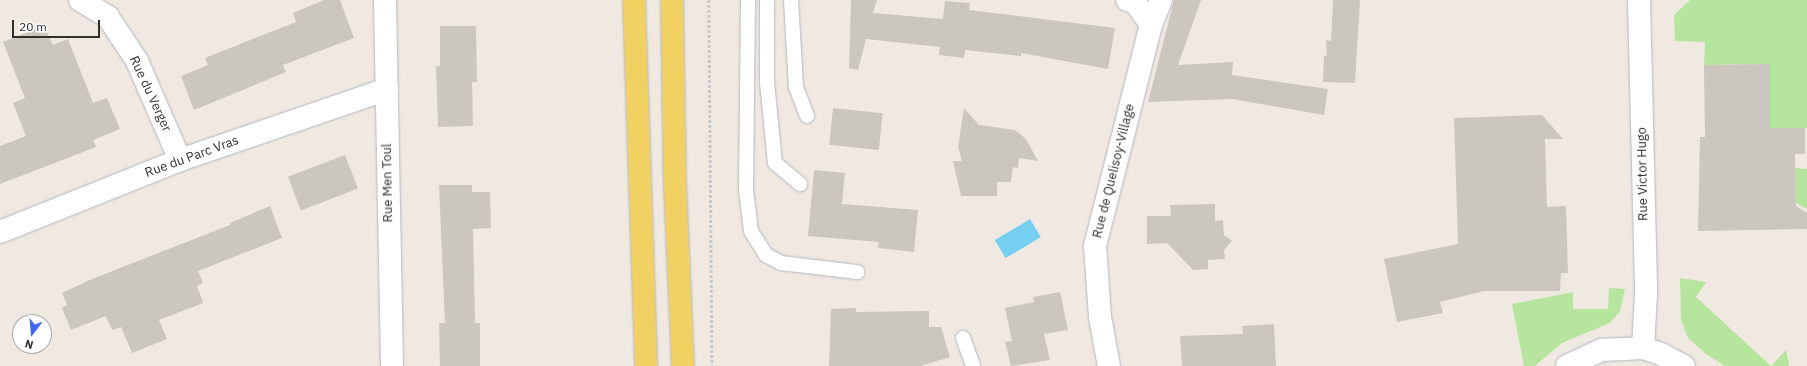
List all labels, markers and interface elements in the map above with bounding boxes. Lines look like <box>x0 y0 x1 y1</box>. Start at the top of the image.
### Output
scale bar <box>14 12 102 38</box>
text: 20 m <box>19 19 47 34</box>
street label: Rue du Verger <box>126 54 174 134</box>
street label: Rue de Quelisoy-Village <box>1090 102 1138 240</box>
street label: Rue Victor Hugo <box>1634 127 1652 221</box>
street label: Rue du Parc Vras <box>143 133 241 181</box>
street label: Rue Men Toul <box>380 143 396 223</box>
north arrow <box>12 314 52 354</box>
text: N <box>23 337 35 352</box>

